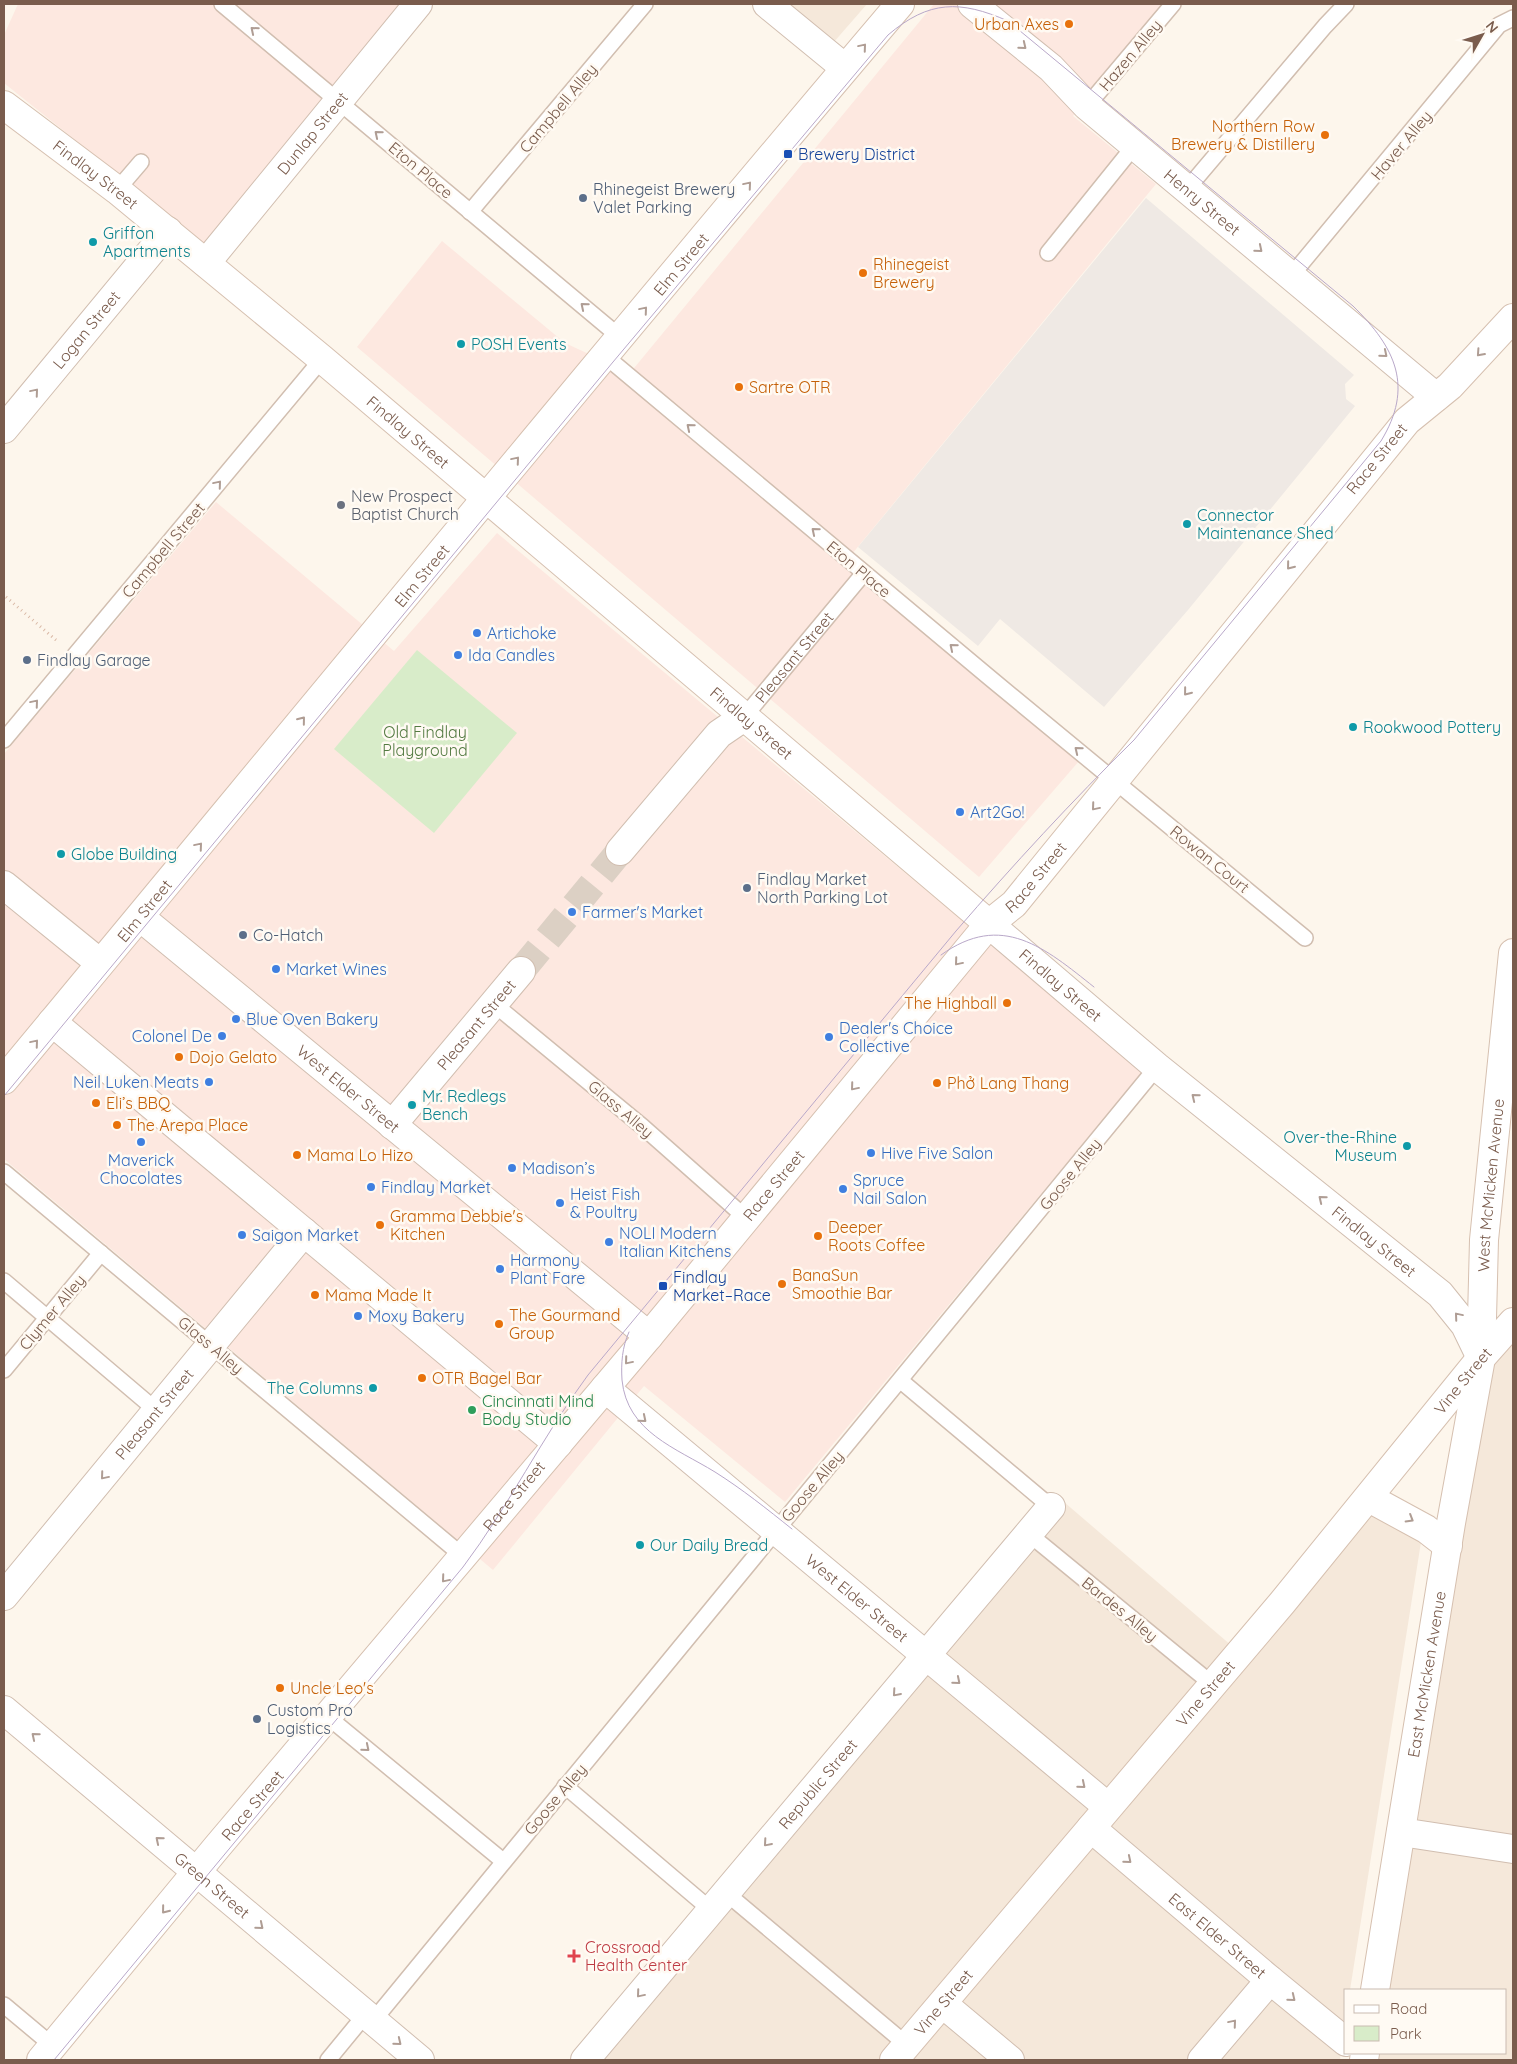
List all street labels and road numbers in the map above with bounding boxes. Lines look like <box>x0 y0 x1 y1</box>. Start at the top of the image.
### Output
street label: Hazen Alley <box>1094 15 1166 95</box>
street label: Campbell Alley <box>515 59 601 157</box>
street label: Dunlap Street <box>273 88 352 178</box>
street label: Haver Alley <box>1366 106 1436 184</box>
street label: Findlay Street <box>49 135 142 213</box>
street label: Eton Place <box>385 137 457 203</box>
street label: Henry Street <box>1160 165 1244 240</box>
street label: Elm Street <box>649 229 713 300</box>
street label: Logan Street <box>48 287 124 373</box>
street label: Findlay Street <box>363 391 454 473</box>
street label: Race Street <box>1342 419 1411 498</box>
street label: Campbell Street <box>117 498 209 602</box>
street label: Eton Place <box>823 536 895 602</box>
street label: Elm Street <box>390 540 454 611</box>
street label: Pleasant Street <box>750 608 837 707</box>
street label: Findlay Street <box>706 682 797 763</box>
street label: Rowan Court <box>1166 821 1254 897</box>
street label: Race Street <box>1001 838 1071 917</box>
street label: Elm Street <box>113 875 176 946</box>
street label: Findlay Street <box>1015 944 1106 1026</box>
street label: Pleasant Street <box>432 975 520 1074</box>
street label: West Elder Street <box>293 1040 404 1137</box>
street label: Glass Alley <box>584 1076 658 1142</box>
street label: West McMicken Avenue <box>1473 1098 1508 1272</box>
street label: Goose Alley <box>1035 1134 1105 1214</box>
street label: Race Street <box>738 1146 809 1225</box>
street label: Findlay Street <box>1328 1201 1420 1281</box>
street label: Clymer Alley <box>15 1270 89 1354</box>
street label: Glass Alley <box>174 1312 248 1378</box>
street label: Vine Street <box>1429 1343 1496 1418</box>
street label: Pleasant Street <box>111 1364 197 1463</box>
street label: Goose Alley <box>776 1446 848 1526</box>
street label: Race Street <box>478 1457 549 1535</box>
street label: West Elder Street <box>802 1550 912 1646</box>
street label: Bardes Alley <box>1078 1572 1162 1646</box>
street label: East McMicken Avenue <box>1403 1590 1450 1759</box>
street label: Vine Street <box>1172 1656 1239 1730</box>
street label: Republic Street <box>774 1735 861 1833</box>
street label: Goose Alley <box>519 1759 591 1839</box>
street label: Race Street <box>217 1766 288 1845</box>
street label: Green Street <box>170 1848 254 1923</box>
street label: East Elder Street <box>1165 1888 1270 1982</box>
street label: Vine Street <box>910 1965 977 2039</box>

